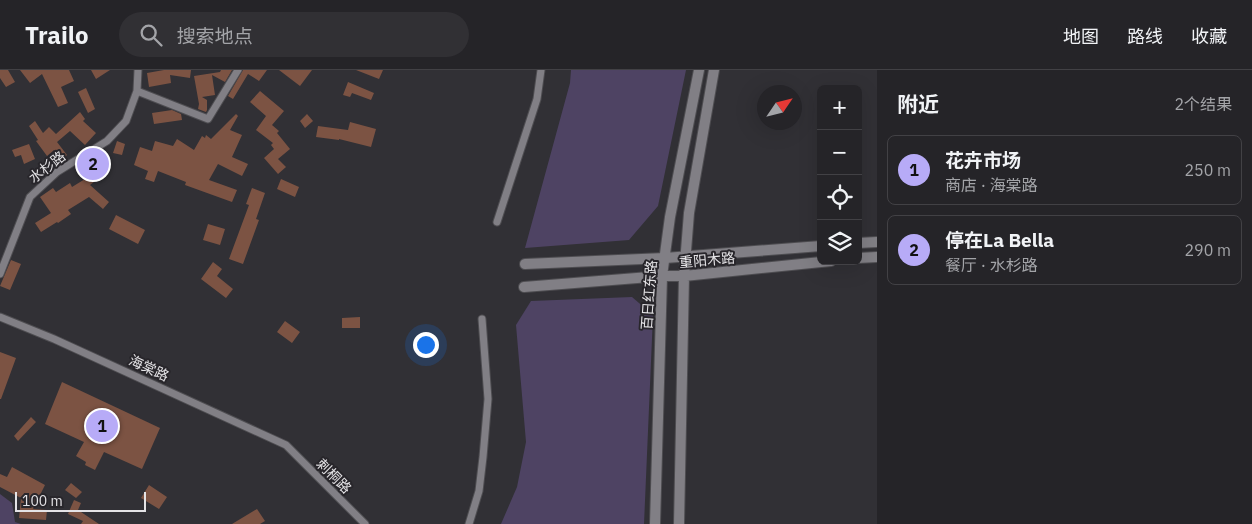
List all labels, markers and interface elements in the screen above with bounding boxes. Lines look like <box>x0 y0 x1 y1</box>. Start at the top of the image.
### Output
search box <box>119 12 469 57</box>
text: Trailo <box>25 19 89 51</box>
icon: search <box>137 21 165 49</box>
text: 搜索地点 <box>177 24 253 48</box>
text: 地图 <box>1063 25 1099 48</box>
text: 路线 <box>1127 25 1163 48</box>
text: 收藏 <box>1191 25 1227 48</box>
north arrow <box>757 85 802 130</box>
map controls <box>817 85 862 265</box>
button: + <box>817 85 862 130</box>
text: 附近 <box>897 90 939 118</box>
text: 2个结果 <box>1174 94 1232 114</box>
button: − <box>817 130 862 175</box>
pin: 2 <box>77 145 109 183</box>
street label: 水杉路 <box>25 147 69 187</box>
text: 花卉市场 <box>945 148 1021 172</box>
text: 1 <box>909 160 919 180</box>
text: 250 m <box>1184 160 1231 180</box>
button: locate <box>817 175 862 220</box>
text: 商店 · 海棠路 <box>945 175 1038 195</box>
button: layers <box>817 220 862 265</box>
text: 停在La Bella <box>945 228 1054 252</box>
text: 2 <box>909 240 919 260</box>
text: 290 m <box>1184 240 1231 260</box>
street label: 重阳木路 <box>678 249 736 271</box>
text: 餐厅 · 水杉路 <box>945 255 1038 275</box>
street label: 百日红东路 <box>638 259 660 331</box>
your location <box>413 332 439 358</box>
street label: 海棠路 <box>126 351 172 385</box>
pin: 1 <box>86 407 118 445</box>
street label: 刺桐路 <box>313 455 355 497</box>
scale bar <box>15 489 146 512</box>
text: 100 m <box>22 492 63 510</box>

